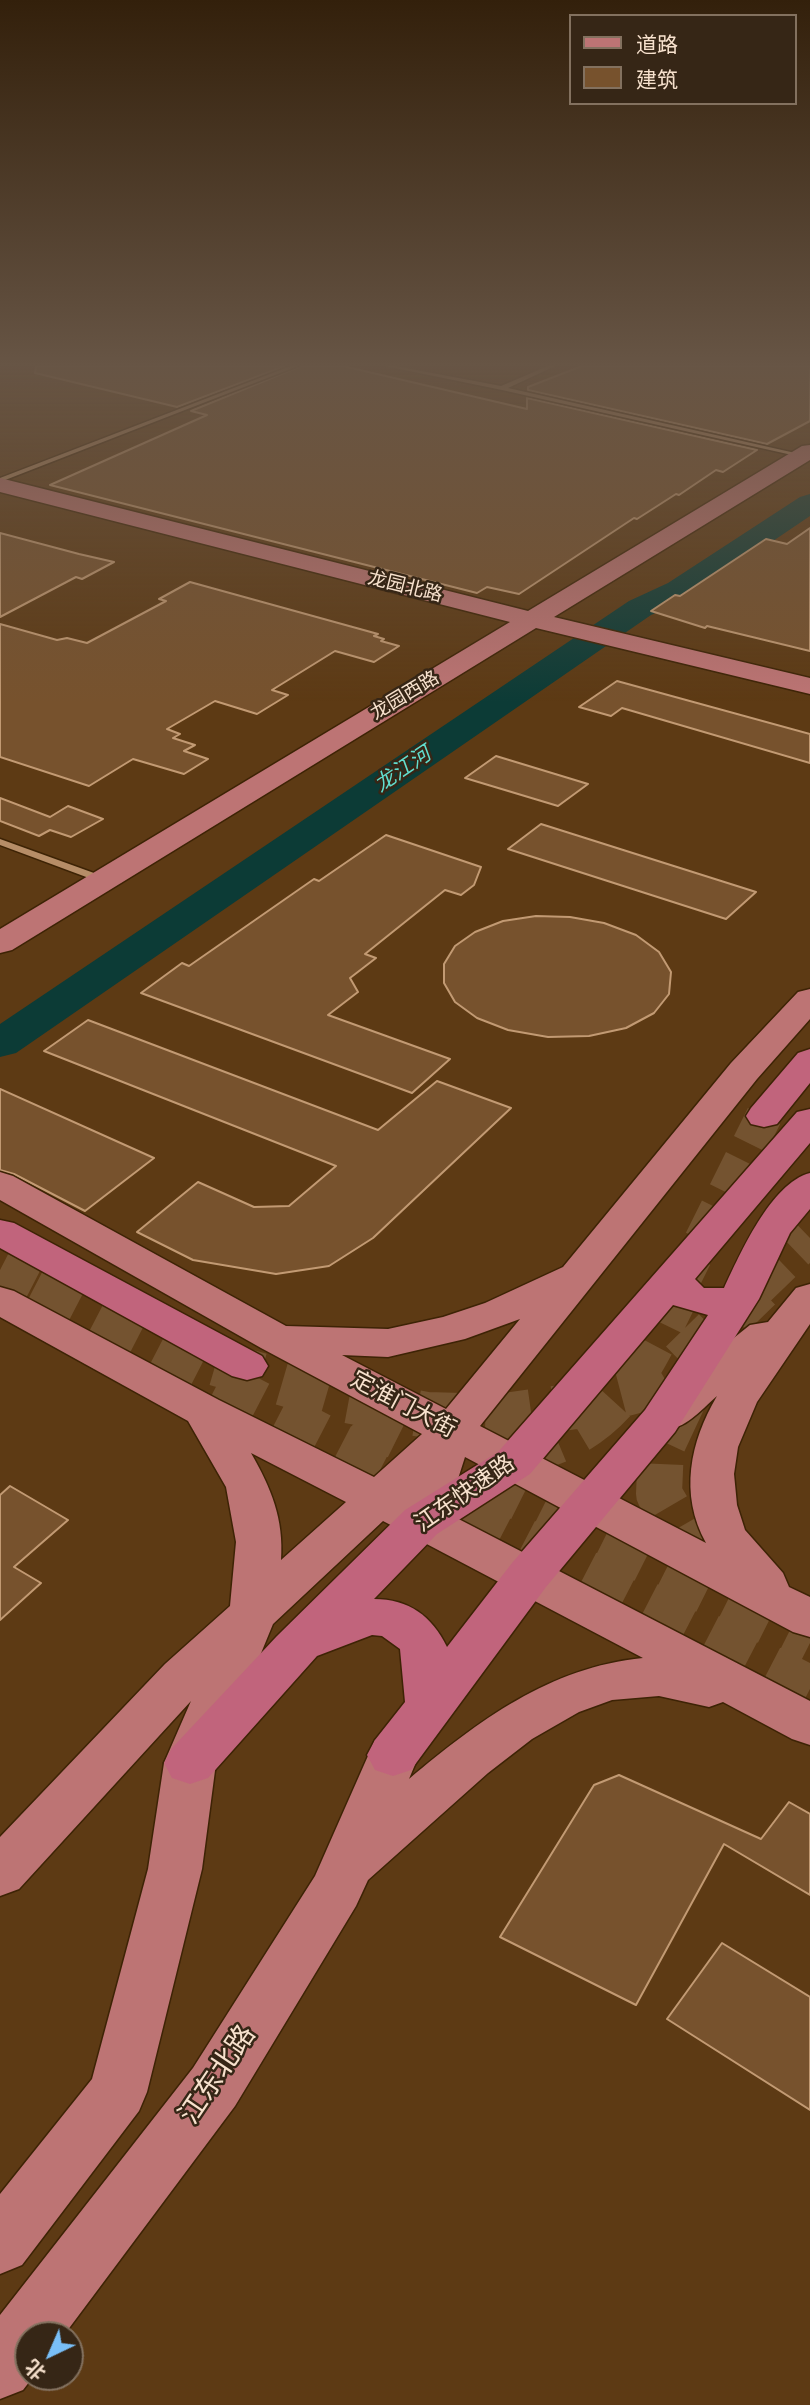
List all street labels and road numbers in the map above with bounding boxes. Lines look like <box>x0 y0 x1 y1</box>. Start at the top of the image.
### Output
street label: 龙园北路 <box>365 567 445 607</box>
street label: 龙园西路 <box>367 667 443 725</box>
street label: 定淮门大街 <box>346 1366 460 1444</box>
street label: 江东快速路 <box>410 1450 520 1538</box>
street label: 江东北路 <box>173 2019 263 2131</box>

